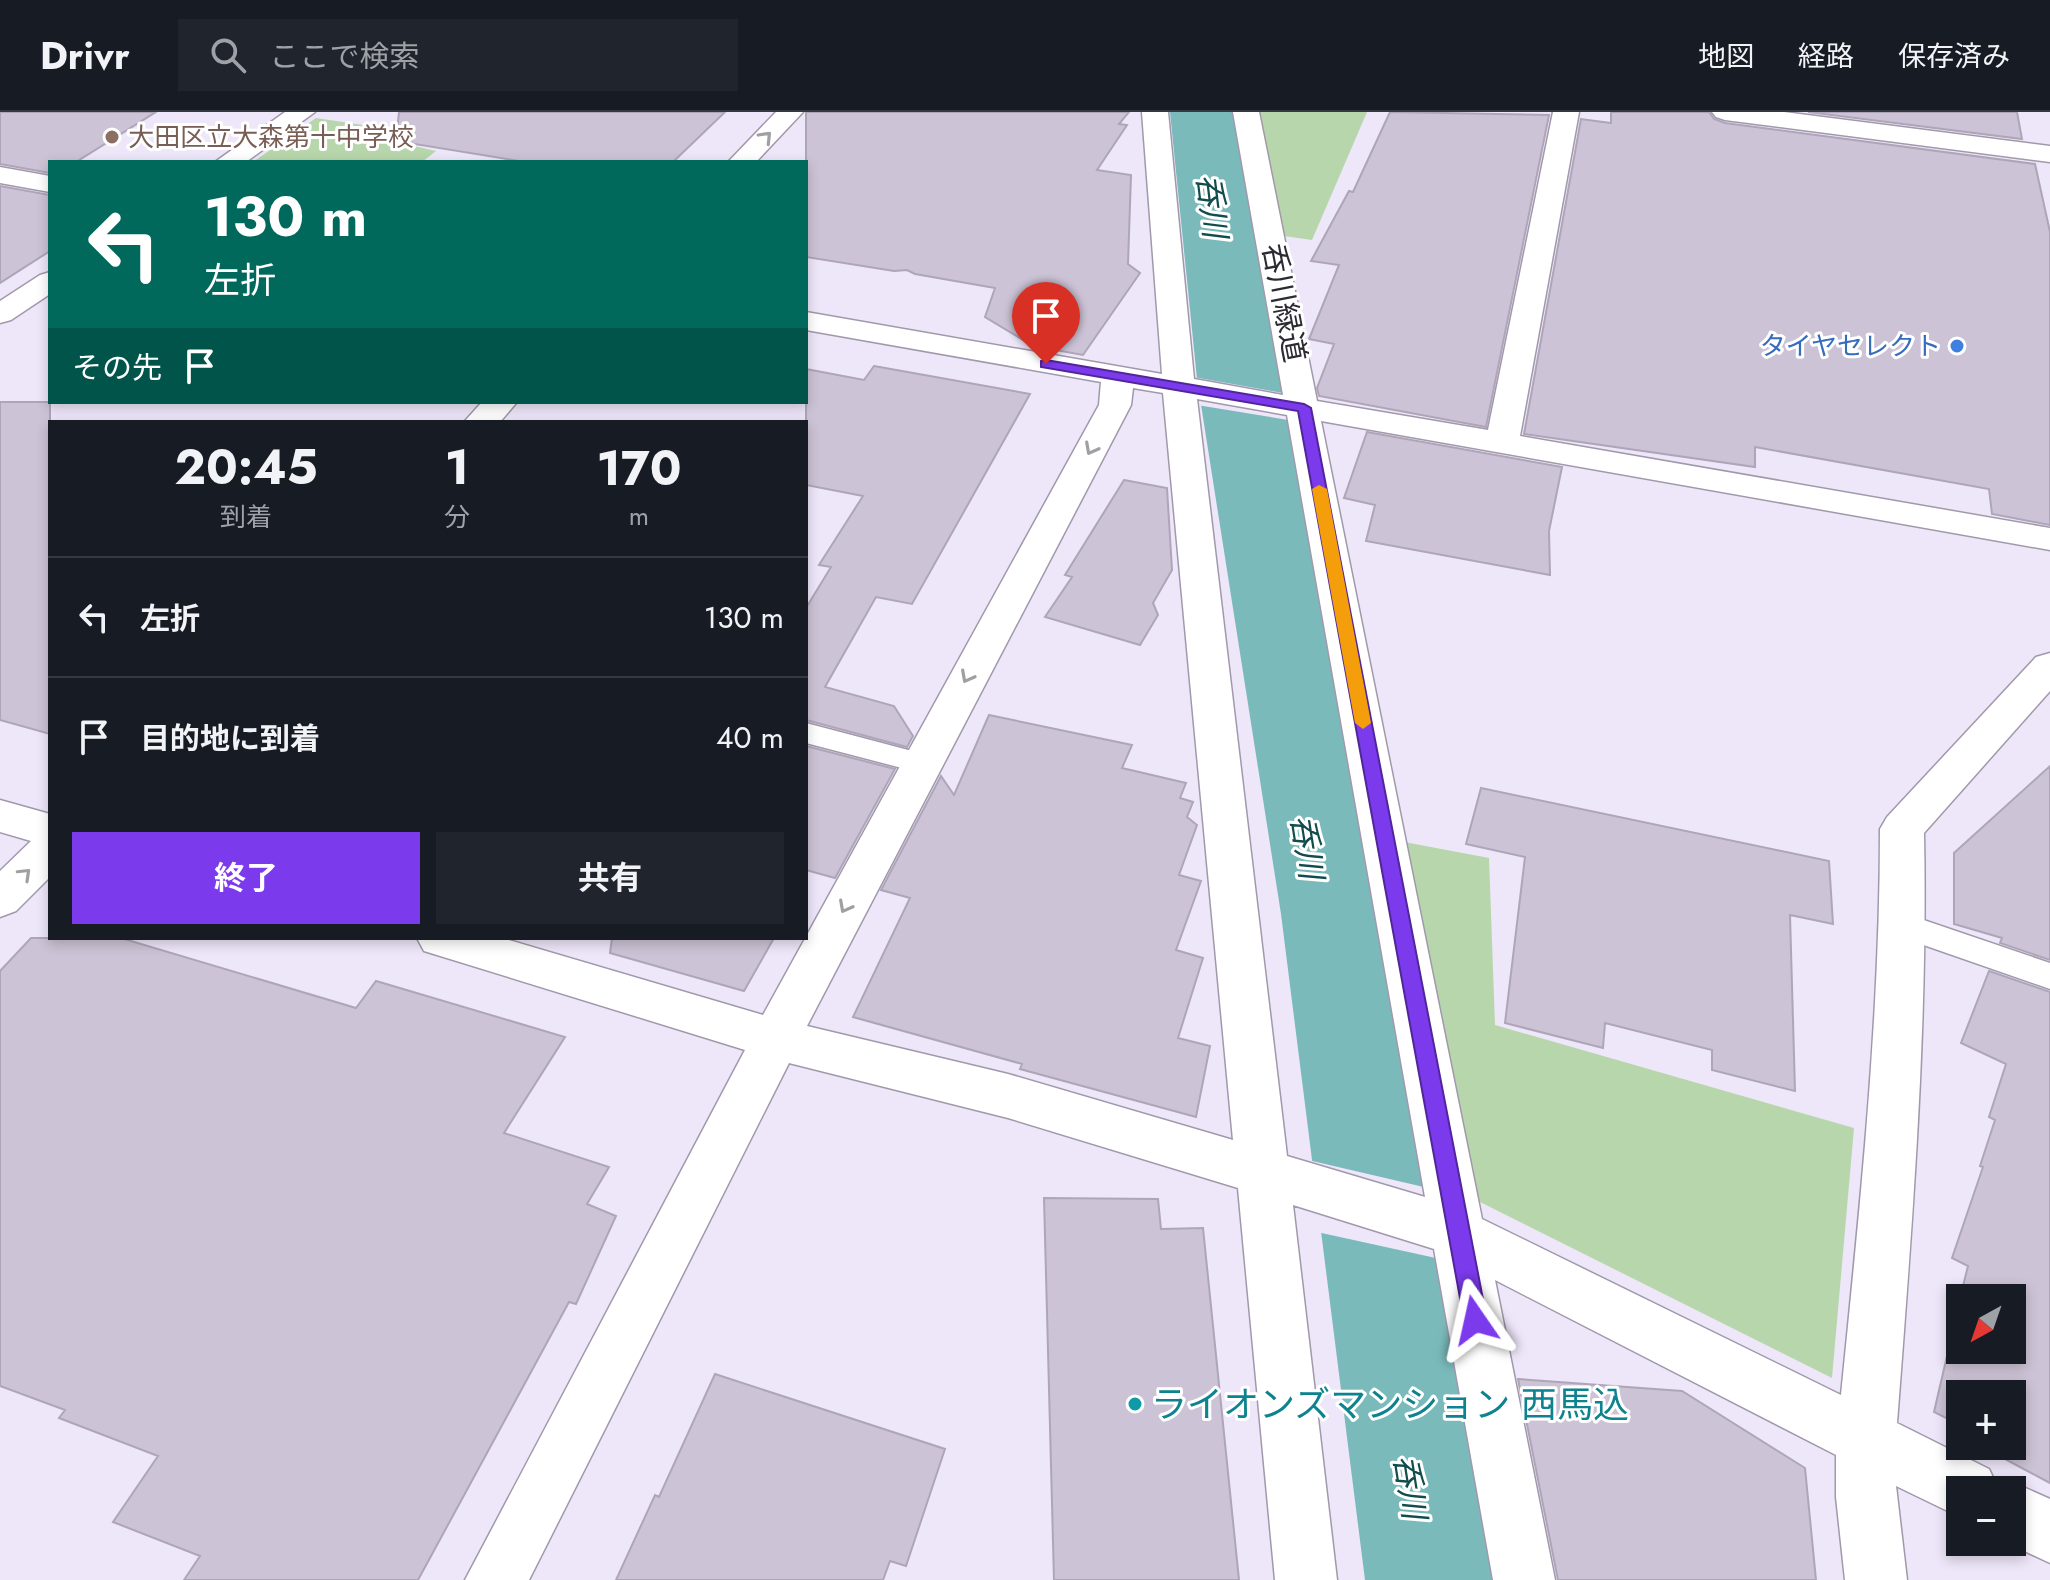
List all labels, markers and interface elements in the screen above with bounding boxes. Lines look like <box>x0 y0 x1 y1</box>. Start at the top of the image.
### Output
search box <box>178 19 738 91</box>
text: Drivr <box>40 28 130 83</box>
icon: search <box>206 33 250 77</box>
text: ここで検索 <box>270 35 420 78</box>
text: 地図 <box>1698 36 1754 77</box>
text: 経路 <box>1798 36 1854 77</box>
text: 保存済み <box>1898 36 2010 77</box>
place label: 大田区立大森第十中学校 <box>128 118 414 156</box>
marker: 大田区立大森第十中学校 <box>103 128 121 146</box>
one-way arrow <box>757 132 771 146</box>
water label: 呑川 <box>1185 171 1239 244</box>
text: 130 m <box>204 176 367 257</box>
icon: left <box>72 192 176 296</box>
street label: 呑川緑道 <box>1252 240 1317 366</box>
text: 左折 <box>204 254 276 306</box>
pin <box>1012 282 1080 364</box>
icon: arrive <box>1024 294 1068 338</box>
place label: タイヤセレクト <box>1760 327 1941 365</box>
marker: タイヤセレクト <box>1948 337 1966 355</box>
icon: arrive <box>178 344 222 388</box>
text: その先 <box>72 346 162 389</box>
text: 20:45 <box>174 433 318 502</box>
text: 1 <box>445 433 469 502</box>
text: 170 <box>596 434 682 503</box>
one-way arrow <box>1086 440 1101 455</box>
text: m <box>629 497 649 535</box>
text: 到着 <box>220 498 272 536</box>
text: 分 <box>444 498 470 536</box>
icon: left <box>72 595 116 639</box>
text: 130 m <box>704 596 784 639</box>
text: 左折 <box>140 597 200 640</box>
one-way arrow <box>962 669 977 684</box>
icon: arrive <box>72 715 116 759</box>
text: 40 m <box>716 716 784 759</box>
text: 目的地に到着 <box>140 717 320 760</box>
water label: 呑川 <box>1279 812 1335 885</box>
button: 終了 <box>72 832 420 924</box>
button: 共有 <box>436 832 784 924</box>
one-way arrow <box>16 869 30 884</box>
one-way arrow <box>840 898 855 913</box>
position arrow <box>1433 1278 1517 1362</box>
north arrow <box>1946 1284 2026 1364</box>
map controls <box>1946 1284 2026 1556</box>
place label: ライオンズマンション 西馬込 <box>1151 1378 1629 1430</box>
button: + <box>1946 1380 2026 1460</box>
marker: ライオンズマンション 西馬込 <box>1126 1395 1144 1413</box>
water label: 呑川 <box>1382 1452 1438 1525</box>
button: − <box>1946 1476 2026 1556</box>

